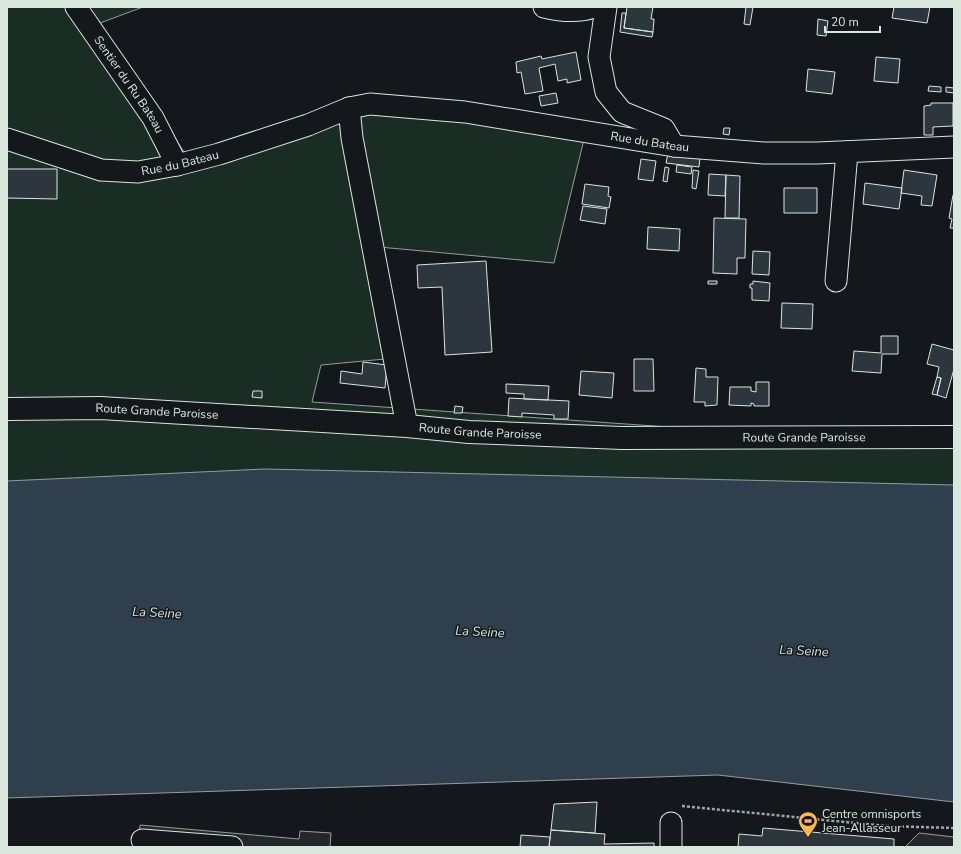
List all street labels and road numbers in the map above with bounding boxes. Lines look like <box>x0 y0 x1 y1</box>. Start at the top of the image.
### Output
street label: Sentier du Ru Bateau <box>90 33 167 136</box>
street label: Rue du Bateau <box>609 128 690 155</box>
street label: Rue du Bateau <box>140 146 221 179</box>
street label: Route Grande Paroisse <box>95 400 219 423</box>
street label: Route Grande Paroisse <box>418 419 542 443</box>
street label: Route Grande Paroisse <box>743 429 866 446</box>

